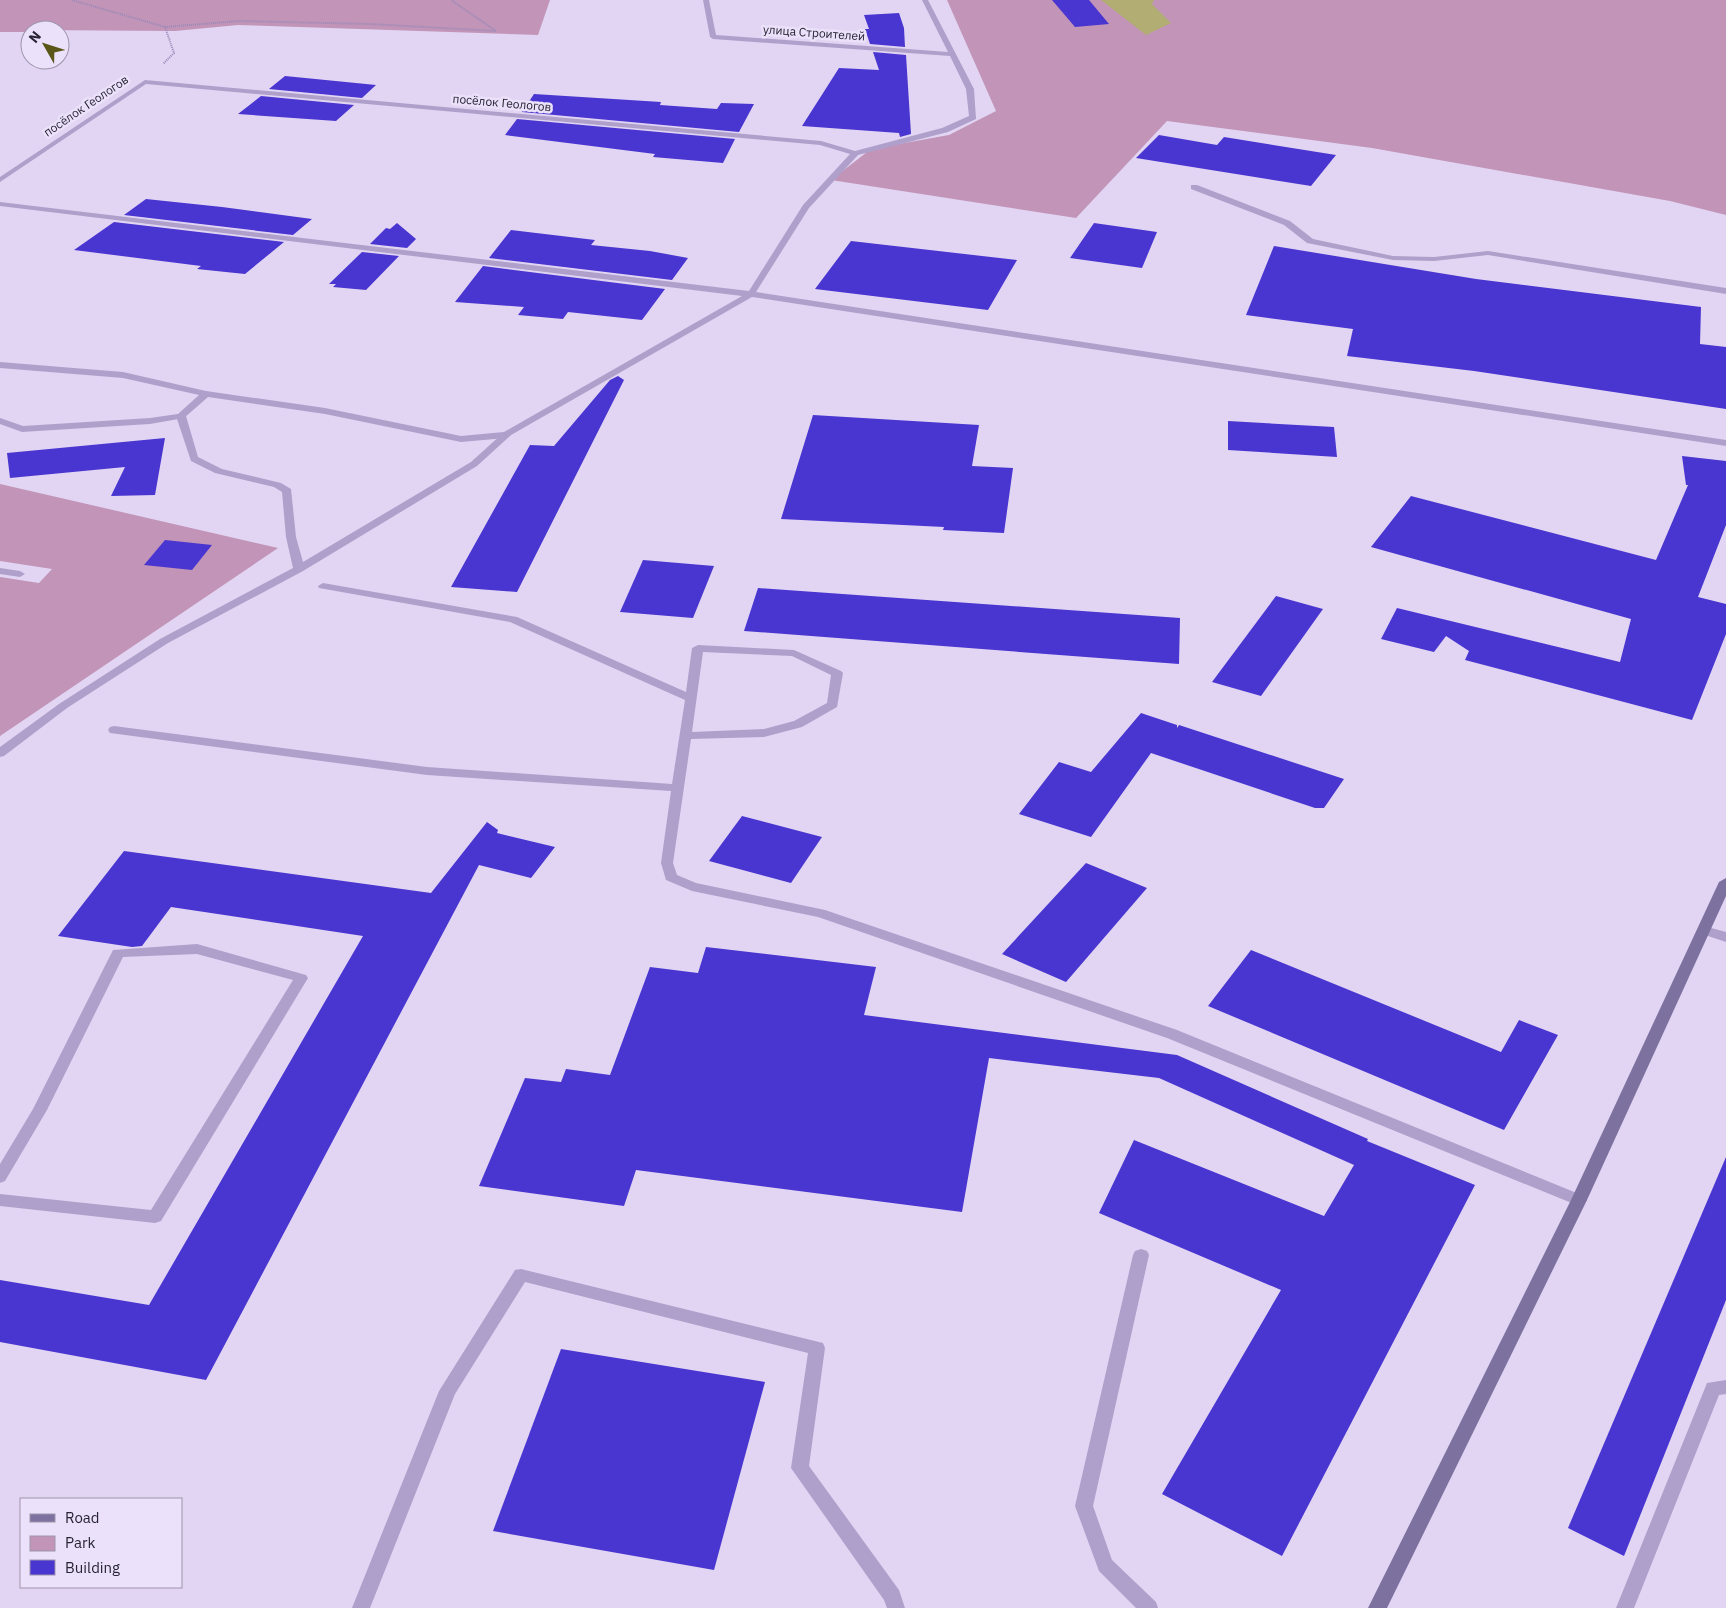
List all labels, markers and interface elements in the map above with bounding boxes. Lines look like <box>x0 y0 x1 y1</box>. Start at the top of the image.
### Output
north arrow <box>20 20 70 70</box>
street label: улица Строителей <box>762 21 866 44</box>
text: N <box>25 27 45 46</box>
street label: посёлок Геологов <box>40 72 131 139</box>
street label: посёлок Геологов <box>452 91 552 114</box>
legend <box>20 1498 182 1588</box>
text: Road <box>65 1508 100 1527</box>
text: Park <box>65 1533 95 1552</box>
text: Building <box>65 1558 120 1577</box>

